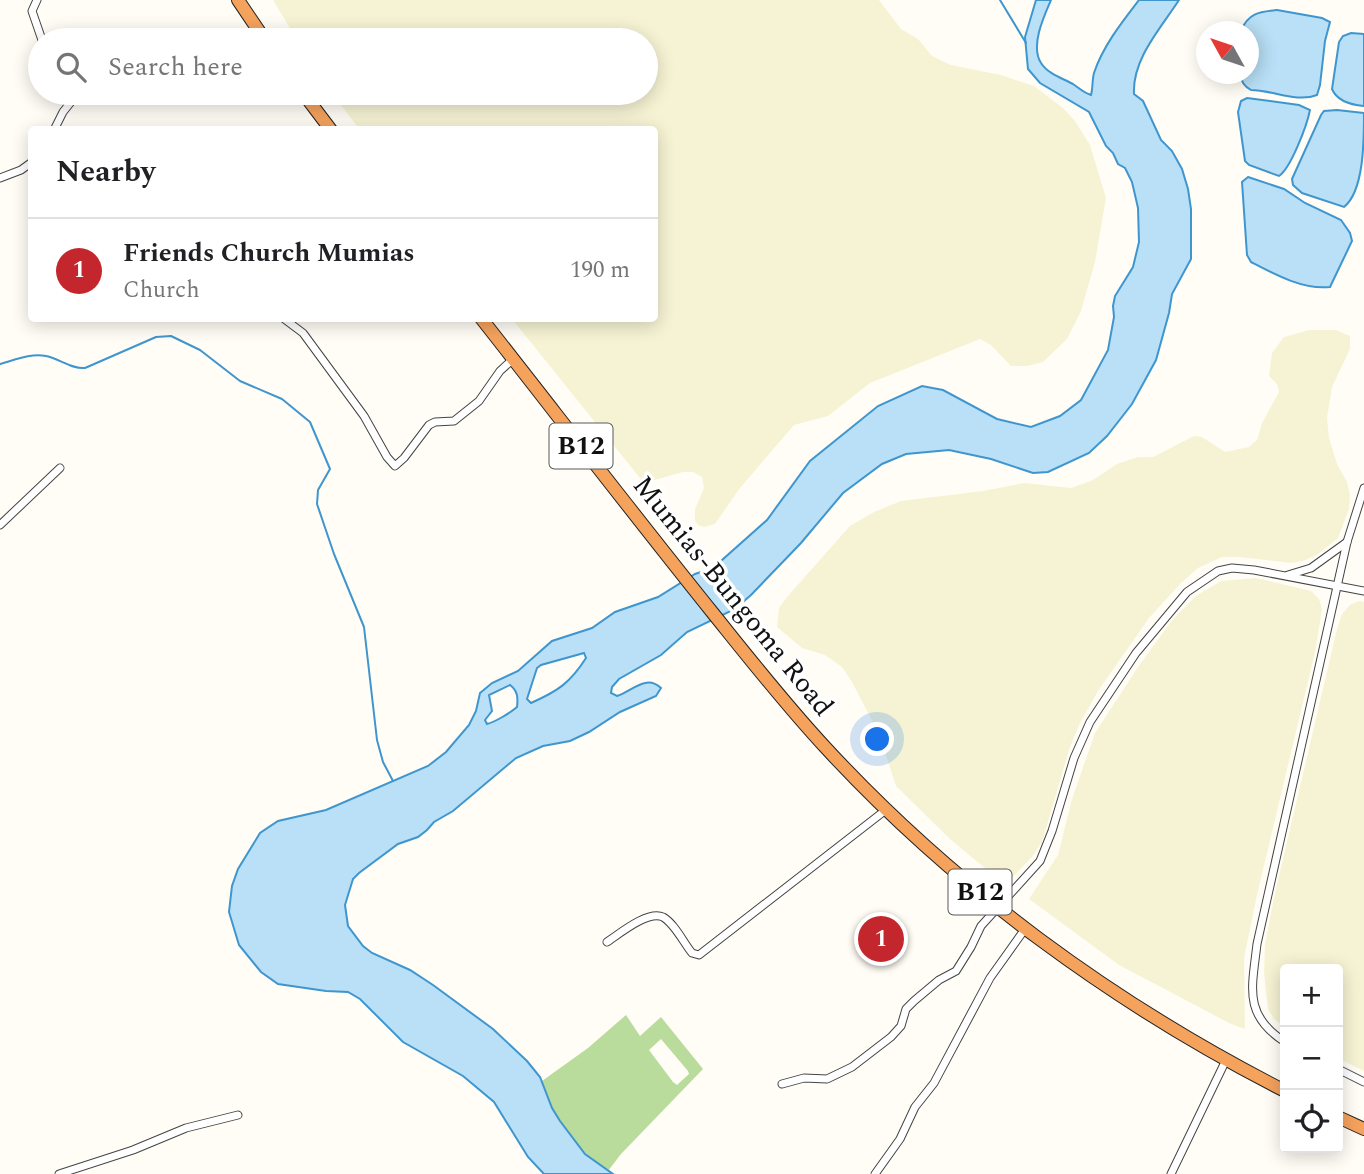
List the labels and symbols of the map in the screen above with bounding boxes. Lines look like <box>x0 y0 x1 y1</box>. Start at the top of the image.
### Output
north arrow <box>1196 21 1259 84</box>
road number: B12 <box>550 424 612 468</box>
street label: Mumias-Bungoma Road <box>622 466 844 726</box>
your location <box>860 722 894 756</box>
road number: B12 <box>948 870 1012 914</box>
pin: 1 <box>858 913 904 965</box>

